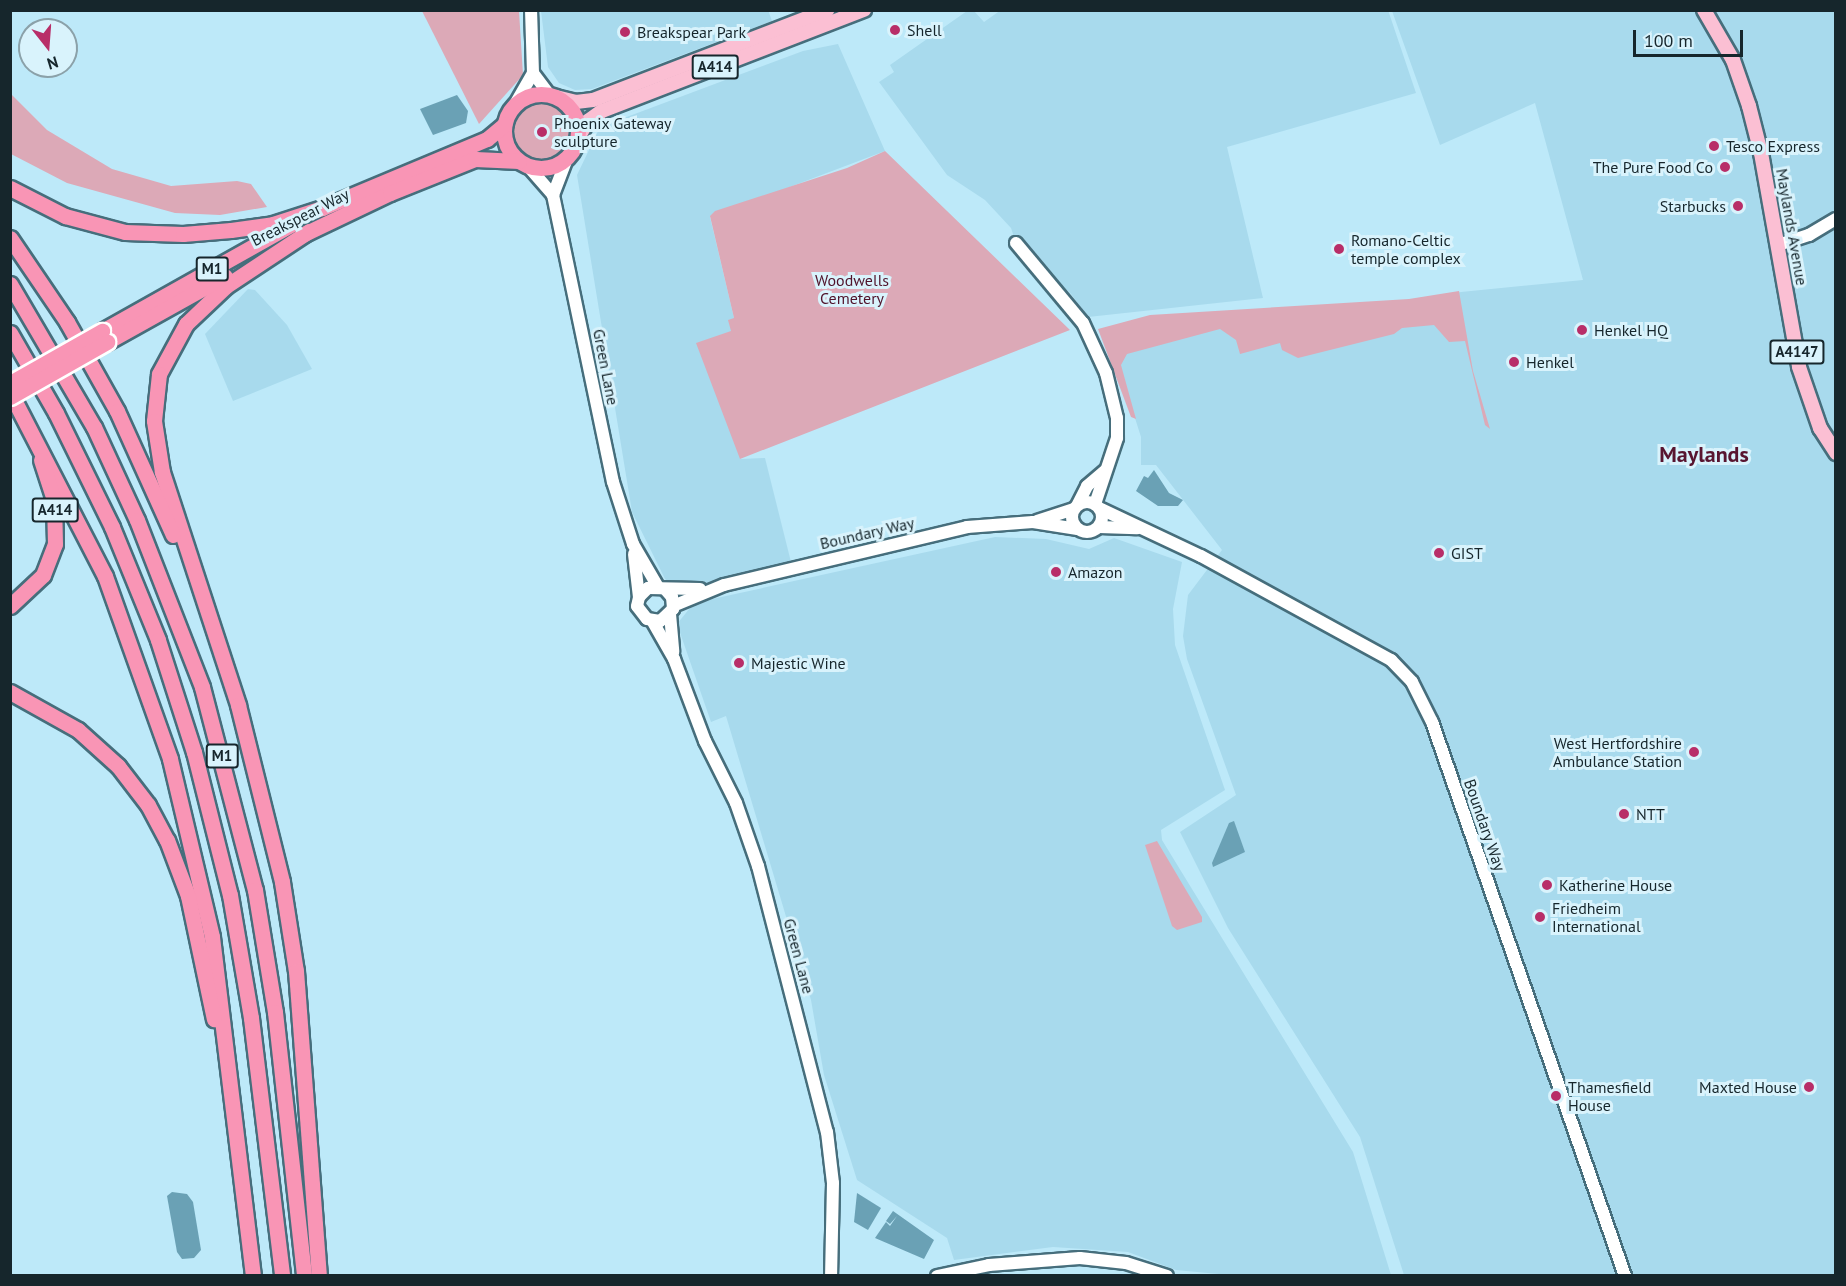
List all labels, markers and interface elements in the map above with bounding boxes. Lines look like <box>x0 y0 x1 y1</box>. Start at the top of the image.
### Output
north arrow <box>18 18 78 78</box>
scale bar <box>1636 18 1746 56</box>
place label: Shell <box>907 20 942 40</box>
place label: Breakspear Park <box>637 22 746 42</box>
marker: Shell <box>888 23 902 37</box>
marker: Breakspear Park <box>618 25 632 39</box>
text: 100 m <box>1644 29 1693 52</box>
text: N <box>45 52 61 74</box>
road number: A414 <box>691 55 739 79</box>
place label: Phoenix Gateway sculpture <box>554 113 672 151</box>
marker: Phoenix Gateway sculpture <box>535 125 549 139</box>
place label: Tesco Express <box>1726 136 1820 156</box>
marker: Tesco Express <box>1707 139 1721 153</box>
place label: The Pure Food Co <box>1593 157 1713 177</box>
marker: The Pure Food Co <box>1718 160 1732 174</box>
street label: Maylands Avenue <box>1772 167 1812 287</box>
street label: Breakspear Way <box>248 184 352 250</box>
place label: Starbucks <box>1660 196 1726 216</box>
marker: Starbucks <box>1731 199 1745 213</box>
place label: Romano-Celtic temple complex <box>1351 230 1461 268</box>
marker: Romano-Celtic temple complex <box>1332 242 1346 256</box>
road number: M1 <box>196 257 228 281</box>
park label: Woodwells Cemetery <box>815 270 889 308</box>
place label: Henkel HQ <box>1594 320 1668 340</box>
marker: Henkel HQ <box>1575 323 1589 337</box>
street label: Green Lane <box>589 327 623 407</box>
road number: A4147 <box>1768 340 1826 364</box>
place label: Henkel <box>1526 352 1574 372</box>
marker: Henkel <box>1507 355 1521 369</box>
district label: Maylands <box>1659 442 1749 468</box>
road number: A414 <box>31 498 79 522</box>
street label: Boundary Way <box>818 513 916 553</box>
place label: GIST <box>1451 543 1483 563</box>
marker: GIST <box>1432 546 1446 560</box>
place label: Amazon <box>1068 562 1123 582</box>
marker: Amazon <box>1049 565 1063 579</box>
place label: Majestic Wine <box>751 653 846 673</box>
marker: Majestic Wine <box>732 656 746 670</box>
place label: West Hertfordshire Ambulance Station <box>1553 733 1682 771</box>
road number: M1 <box>206 744 238 768</box>
marker: West Hertfordshire Ambulance Station <box>1687 745 1701 759</box>
street label: Boundary Way <box>1460 776 1510 874</box>
place label: NTT <box>1636 804 1665 824</box>
marker: NTT <box>1617 807 1631 821</box>
place label: Katherine House <box>1559 875 1672 895</box>
marker: Katherine House <box>1540 878 1554 892</box>
place label: Friedheim International <box>1552 898 1641 936</box>
marker: Friedheim International <box>1533 910 1547 924</box>
street label: Green Lane <box>780 916 818 996</box>
place label: Thamesfield House <box>1568 1077 1651 1115</box>
place label: Maxted House <box>1699 1077 1797 1097</box>
marker: Maxted House <box>1802 1080 1816 1094</box>
marker: Thamesfield House <box>1549 1089 1563 1103</box>

